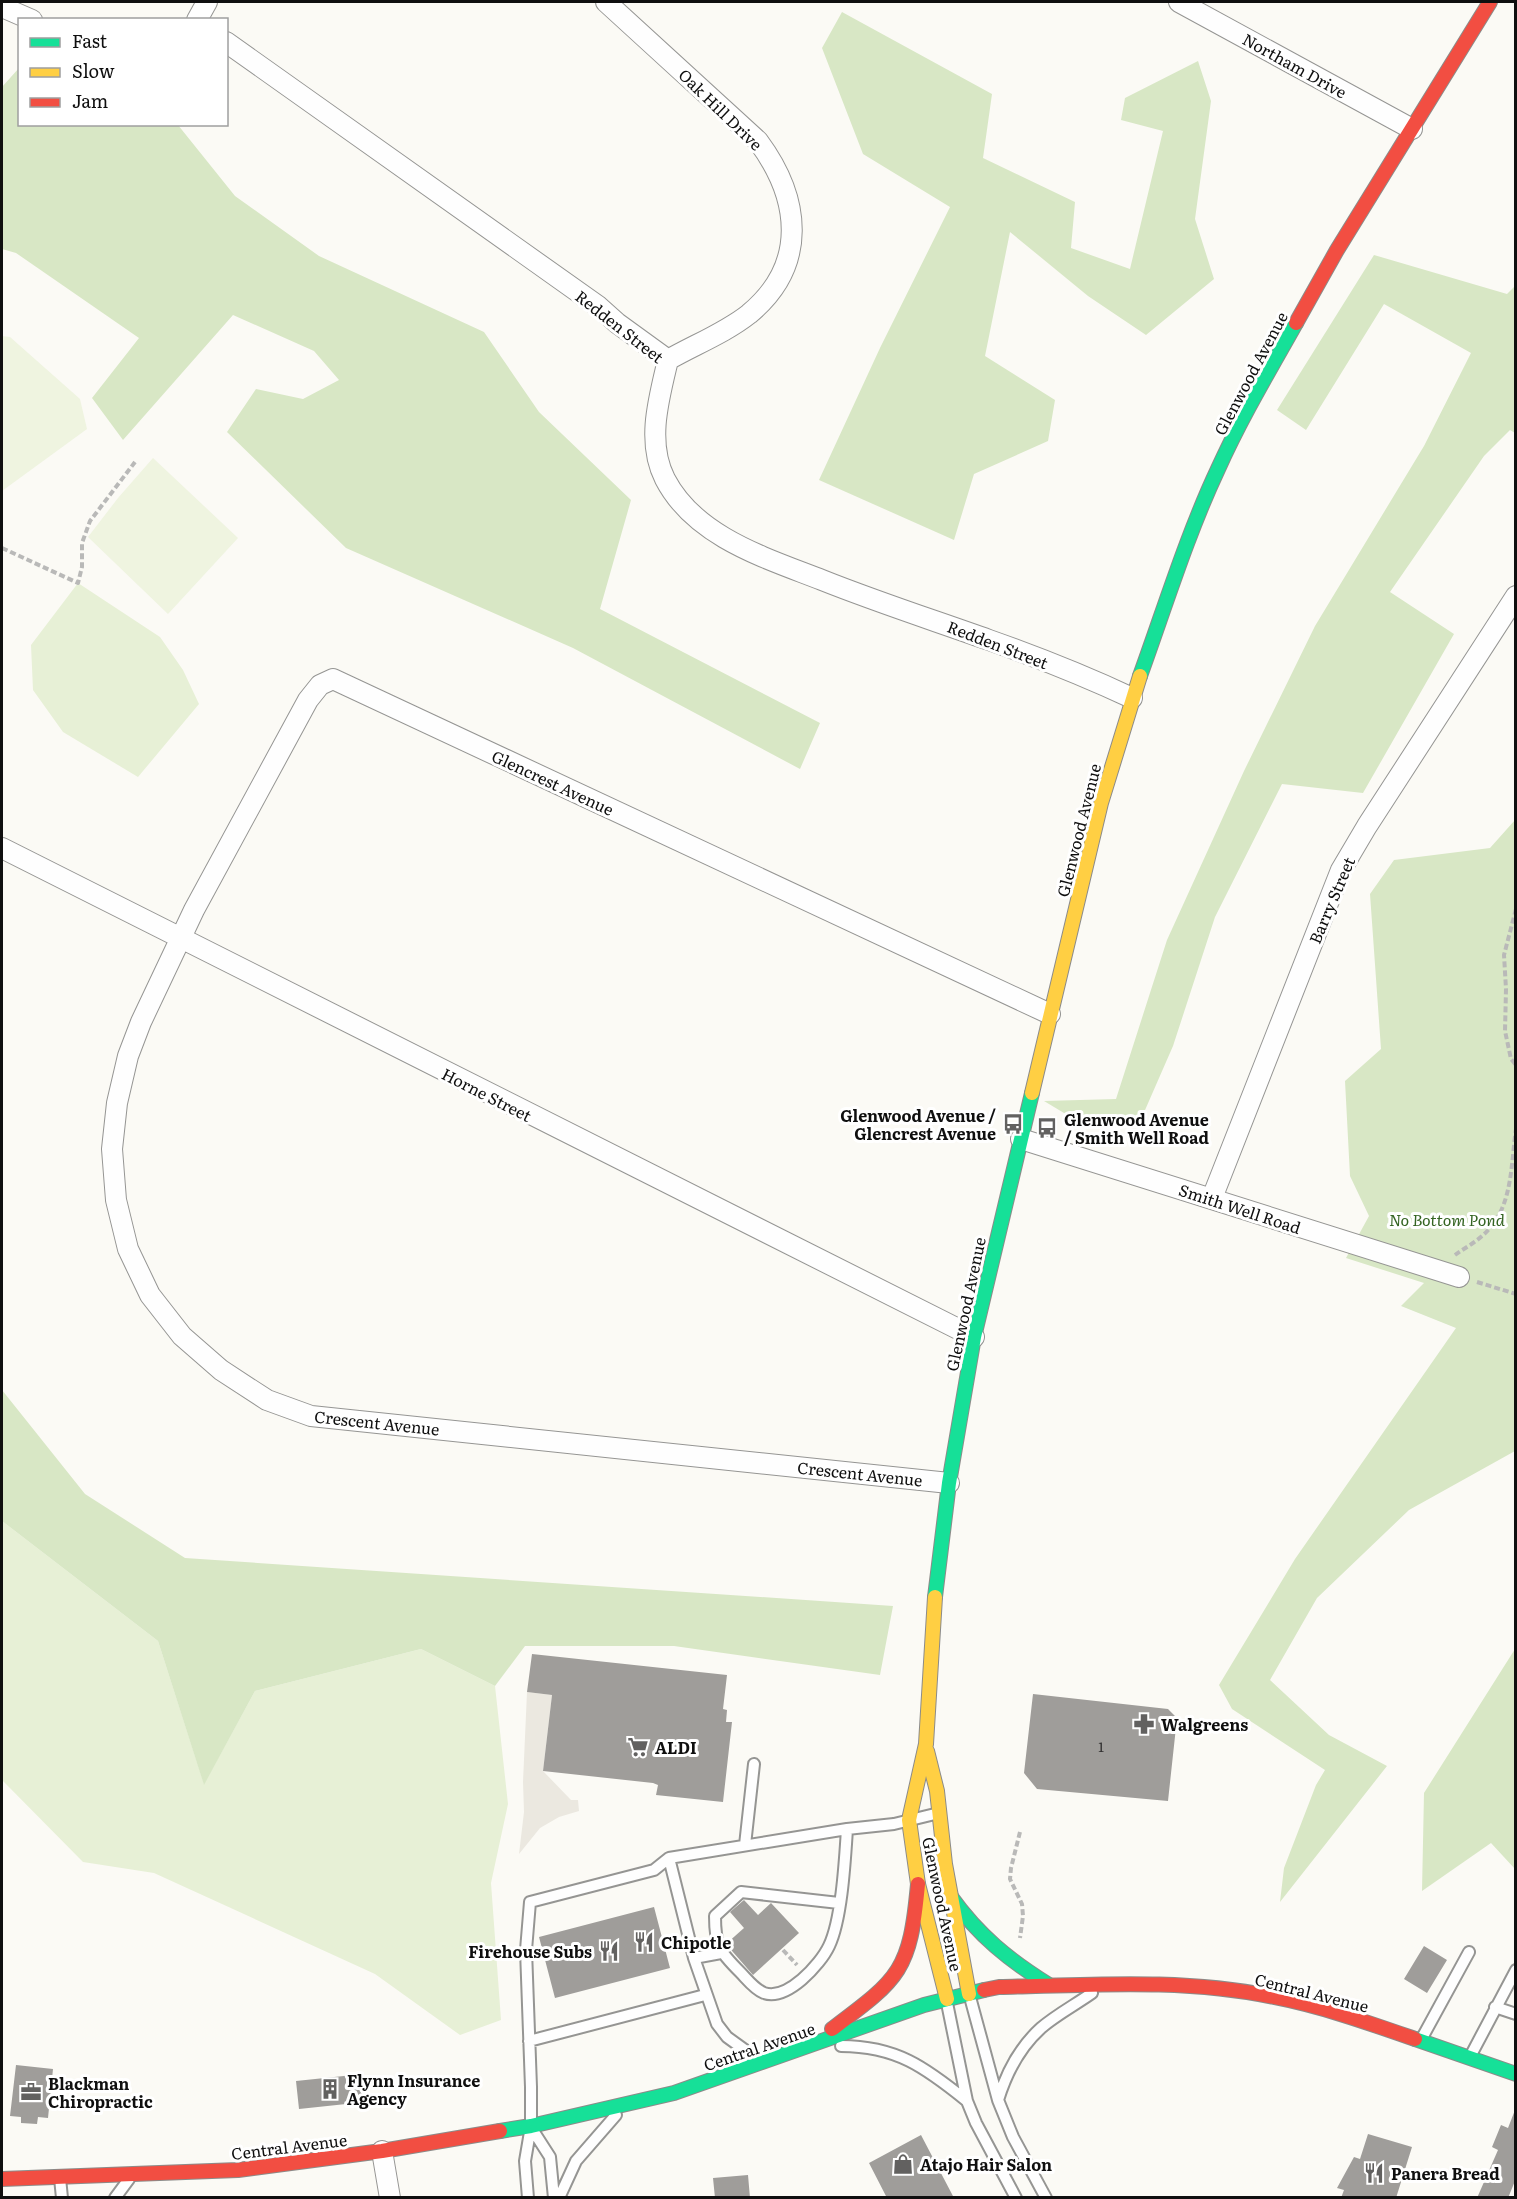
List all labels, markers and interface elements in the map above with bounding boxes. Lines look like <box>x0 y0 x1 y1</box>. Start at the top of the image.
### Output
legend <box>18 18 228 126</box>
street label: Northam Drive <box>1239 26 1351 104</box>
text: Fast <box>72 27 108 54</box>
text: Slow <box>72 57 115 84</box>
street label: Oak Hill Drive <box>674 63 768 155</box>
text: Jam <box>72 87 108 114</box>
street label: Redden Street <box>571 284 670 369</box>
street label: Glenwood Avenue <box>1207 307 1293 439</box>
street label: Redden Street <box>944 614 1052 674</box>
street label: Glencrest Avenue <box>488 743 618 821</box>
street label: Glenwood Avenue <box>1050 761 1106 899</box>
street label: Barry Street <box>1302 852 1360 947</box>
street label: Horne Street <box>438 1061 537 1127</box>
place label: Glenwood Avenue / Glencrest Avenue <box>840 1103 996 1145</box>
place label: Glenwood Avenue / Smith Well Road <box>1064 1107 1209 1149</box>
bus stop icon: Glenwood Avenue / Glencrest Avenue <box>1001 1112 1025 1136</box>
bus stop icon: Glenwood Avenue / Smith Well Road <box>1035 1116 1059 1140</box>
street label: Smith Well Road <box>1176 1177 1304 1239</box>
park label: No Bottom Pond <box>1389 1207 1506 1231</box>
street label: Glenwood Avenue <box>939 1235 991 1373</box>
street label: Crescent Avenue <box>313 1403 441 1441</box>
street label: Crescent Avenue <box>796 1454 924 1492</box>
pharmacy icon: Walgreens <box>1132 1712 1156 1736</box>
place label: Walgreens <box>1161 1712 1248 1736</box>
supermarket icon: ALDI <box>626 1735 650 1759</box>
place label: ALDI <box>655 1735 697 1759</box>
house number: 1 <box>1098 1736 1104 1756</box>
street label: Glenwood Avenue <box>917 1835 969 1973</box>
restaurant icon: Chipotle <box>632 1930 656 1954</box>
place label: Chipotle <box>661 1930 731 1954</box>
place label: Firehouse Subs <box>468 1939 592 1963</box>
restaurant icon: Firehouse Subs <box>597 1939 621 1963</box>
street label: Central Avenue <box>1253 1966 1371 2018</box>
street label: Central Avenue <box>700 2016 818 2076</box>
place label: Flynn Insurance Agency <box>347 2068 480 2110</box>
place label: Blackman Chiropractic <box>48 2071 153 2113</box>
building icon: Flynn Insurance Agency <box>318 2077 342 2101</box>
office icon: Blackman Chiropractic <box>19 2080 43 2104</box>
street label: Central Avenue <box>230 2127 348 2165</box>
shop icon: Atajo Hair Salon <box>891 2152 915 2176</box>
place label: Atajo Hair Salon <box>920 2152 1052 2176</box>
restaurant icon: Panera Bread <box>1362 2161 1386 2185</box>
place label: Panera Bread <box>1391 2161 1500 2185</box>

